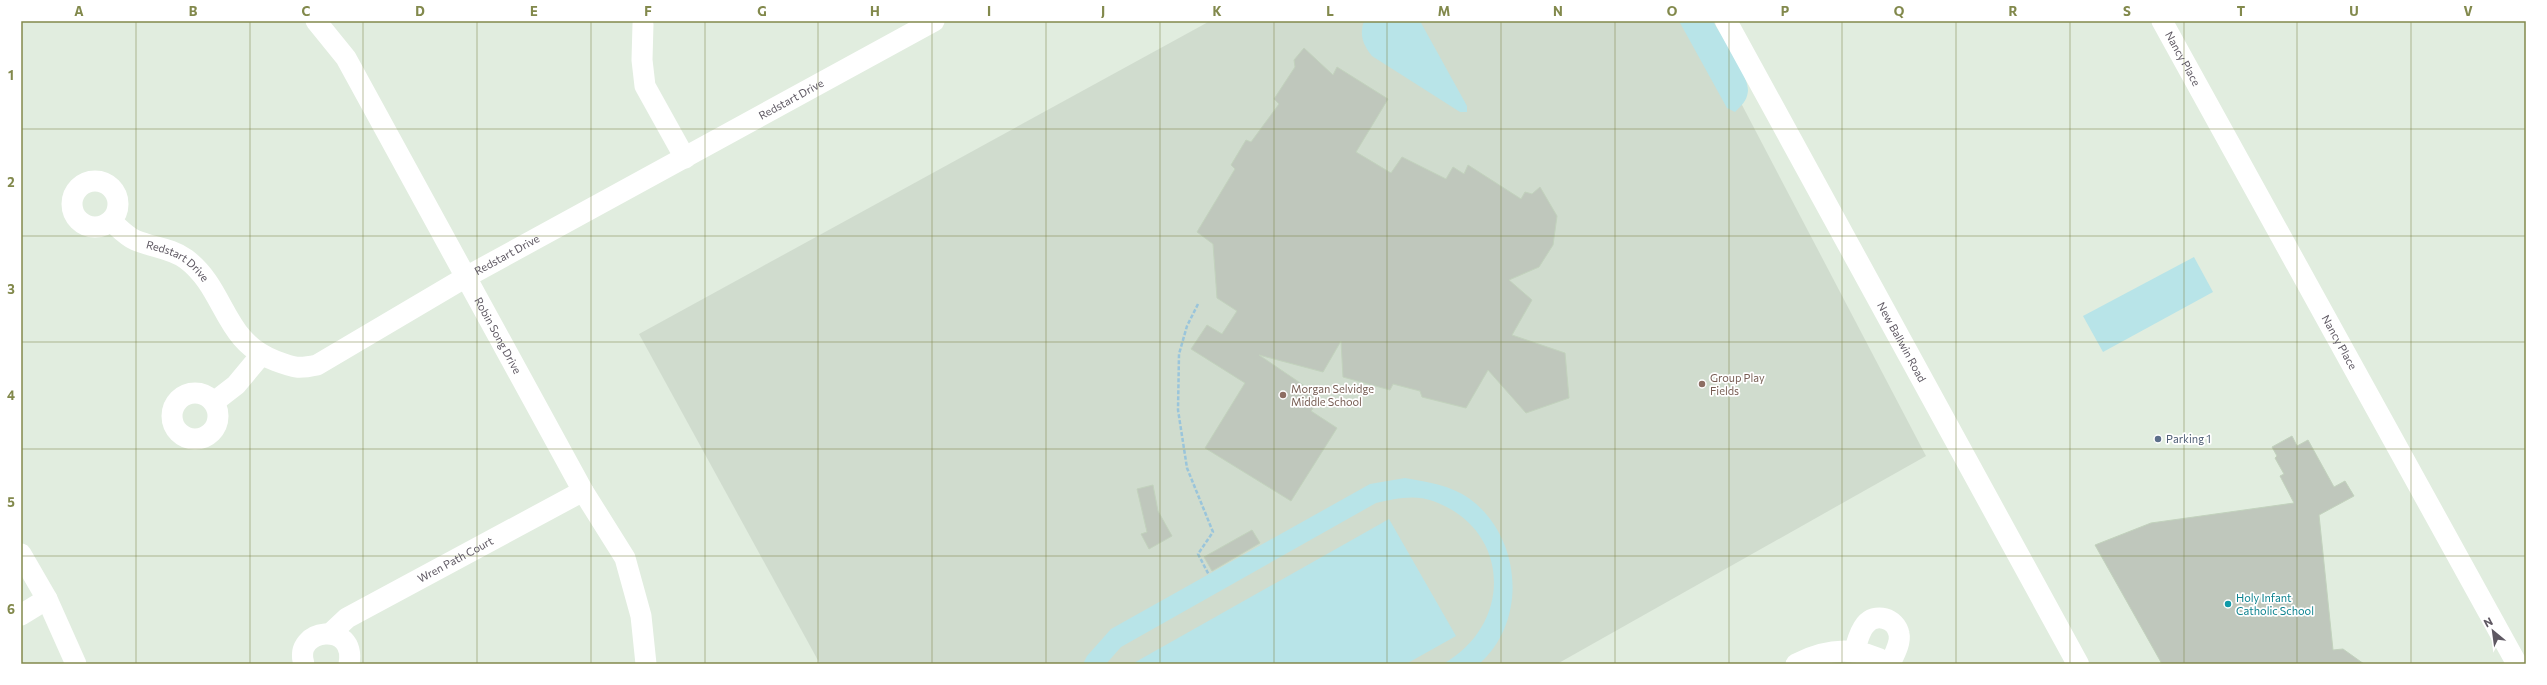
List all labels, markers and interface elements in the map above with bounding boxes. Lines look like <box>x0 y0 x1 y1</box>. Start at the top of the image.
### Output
text: A <box>74 3 84 19</box>
text: B <box>189 3 198 19</box>
text: C <box>302 3 311 19</box>
text: D <box>415 3 425 19</box>
text: E <box>530 3 538 19</box>
text: F <box>644 3 652 19</box>
text: G <box>757 3 767 19</box>
text: H <box>870 3 880 19</box>
text: I <box>987 3 991 19</box>
text: J <box>1101 3 1105 19</box>
text: K <box>1212 3 1222 19</box>
text: L <box>1326 3 1334 19</box>
text: M <box>1438 3 1450 19</box>
text: N <box>1553 3 1563 19</box>
text: O <box>1667 3 1678 19</box>
text: P <box>1781 3 1790 19</box>
text: Q <box>1894 3 1905 19</box>
text: R <box>2009 3 2018 19</box>
text: S <box>2123 3 2131 19</box>
text: T <box>2237 3 2246 19</box>
text: U <box>2349 3 2359 19</box>
text: V <box>2463 3 2473 19</box>
street label: Nancy Place <box>2163 29 2204 88</box>
text: 1 <box>8 67 14 83</box>
street label: Redstart Drive <box>756 76 826 122</box>
text: 2 <box>7 174 15 190</box>
street label: Redstart Drive <box>472 231 542 277</box>
street label: Redstart Drive <box>145 237 212 284</box>
text: 3 <box>7 281 15 297</box>
street label: Robin Song Drive <box>472 295 525 376</box>
street label: New Ballwin Road <box>1875 300 1929 384</box>
street label: Nancy Place <box>2320 312 2360 372</box>
place label: Group Play Fields <box>1710 371 1765 397</box>
marker: Group Play Fields <box>1697 379 1707 389</box>
place label: Morgan Selvidge Middle School <box>1291 382 1374 408</box>
text: 4 <box>7 387 15 403</box>
marker: Morgan Selvidge Middle School <box>1278 390 1288 400</box>
place label: Parking 1 <box>2166 432 2211 445</box>
marker: Parking 1 <box>2153 434 2163 444</box>
text: 5 <box>7 494 15 510</box>
street label: Wren Path Court <box>415 533 496 585</box>
place label: Holy Infant Catholic School <box>2236 591 2314 617</box>
marker: Holy Infant Catholic School <box>2223 599 2233 609</box>
text: 6 <box>7 601 15 617</box>
north arrow <box>2473 611 2513 651</box>
text: N <box>2481 614 2495 630</box>

